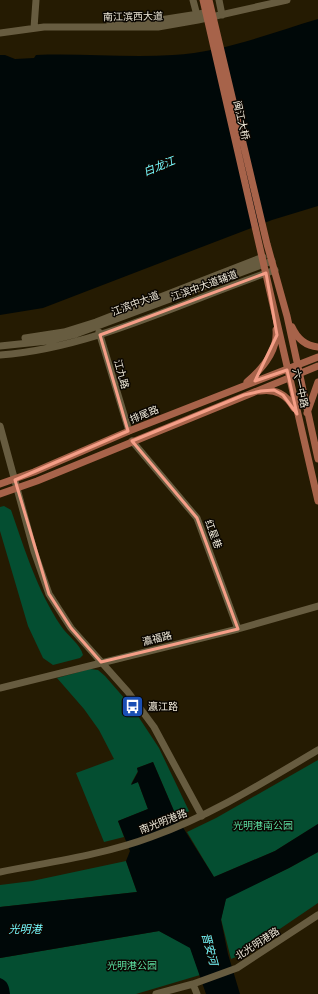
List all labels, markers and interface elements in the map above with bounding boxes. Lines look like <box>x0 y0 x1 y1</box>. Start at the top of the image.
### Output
street label: 南江滨西大道 <box>103 10 163 24</box>
street label: 闽江大桥 <box>231 99 251 141</box>
water label: 白龙江 <box>141 154 178 179</box>
street label: 江滨中大道辅道 <box>169 268 239 304</box>
street label: 江滨中大道 <box>110 289 161 318</box>
street label: 江九路 <box>111 358 131 390</box>
street label: 六一中路 <box>290 367 310 409</box>
street label: 排尾路 <box>128 404 161 426</box>
street label: 红星巷 <box>202 518 224 550</box>
street label: 瀛福路 <box>141 630 173 648</box>
bus stop icon: 瀛江路 <box>120 693 146 719</box>
place label: 瀛江路 <box>148 701 178 713</box>
street label: 南光明港路 <box>138 807 189 836</box>
park label: 光明港南公园 <box>233 820 293 832</box>
water label: 光明港 <box>9 923 43 936</box>
street label: 北光明港路 <box>233 925 282 962</box>
water label: 晋安河 <box>199 932 221 969</box>
park label: 光明港公园 <box>107 960 157 972</box>

